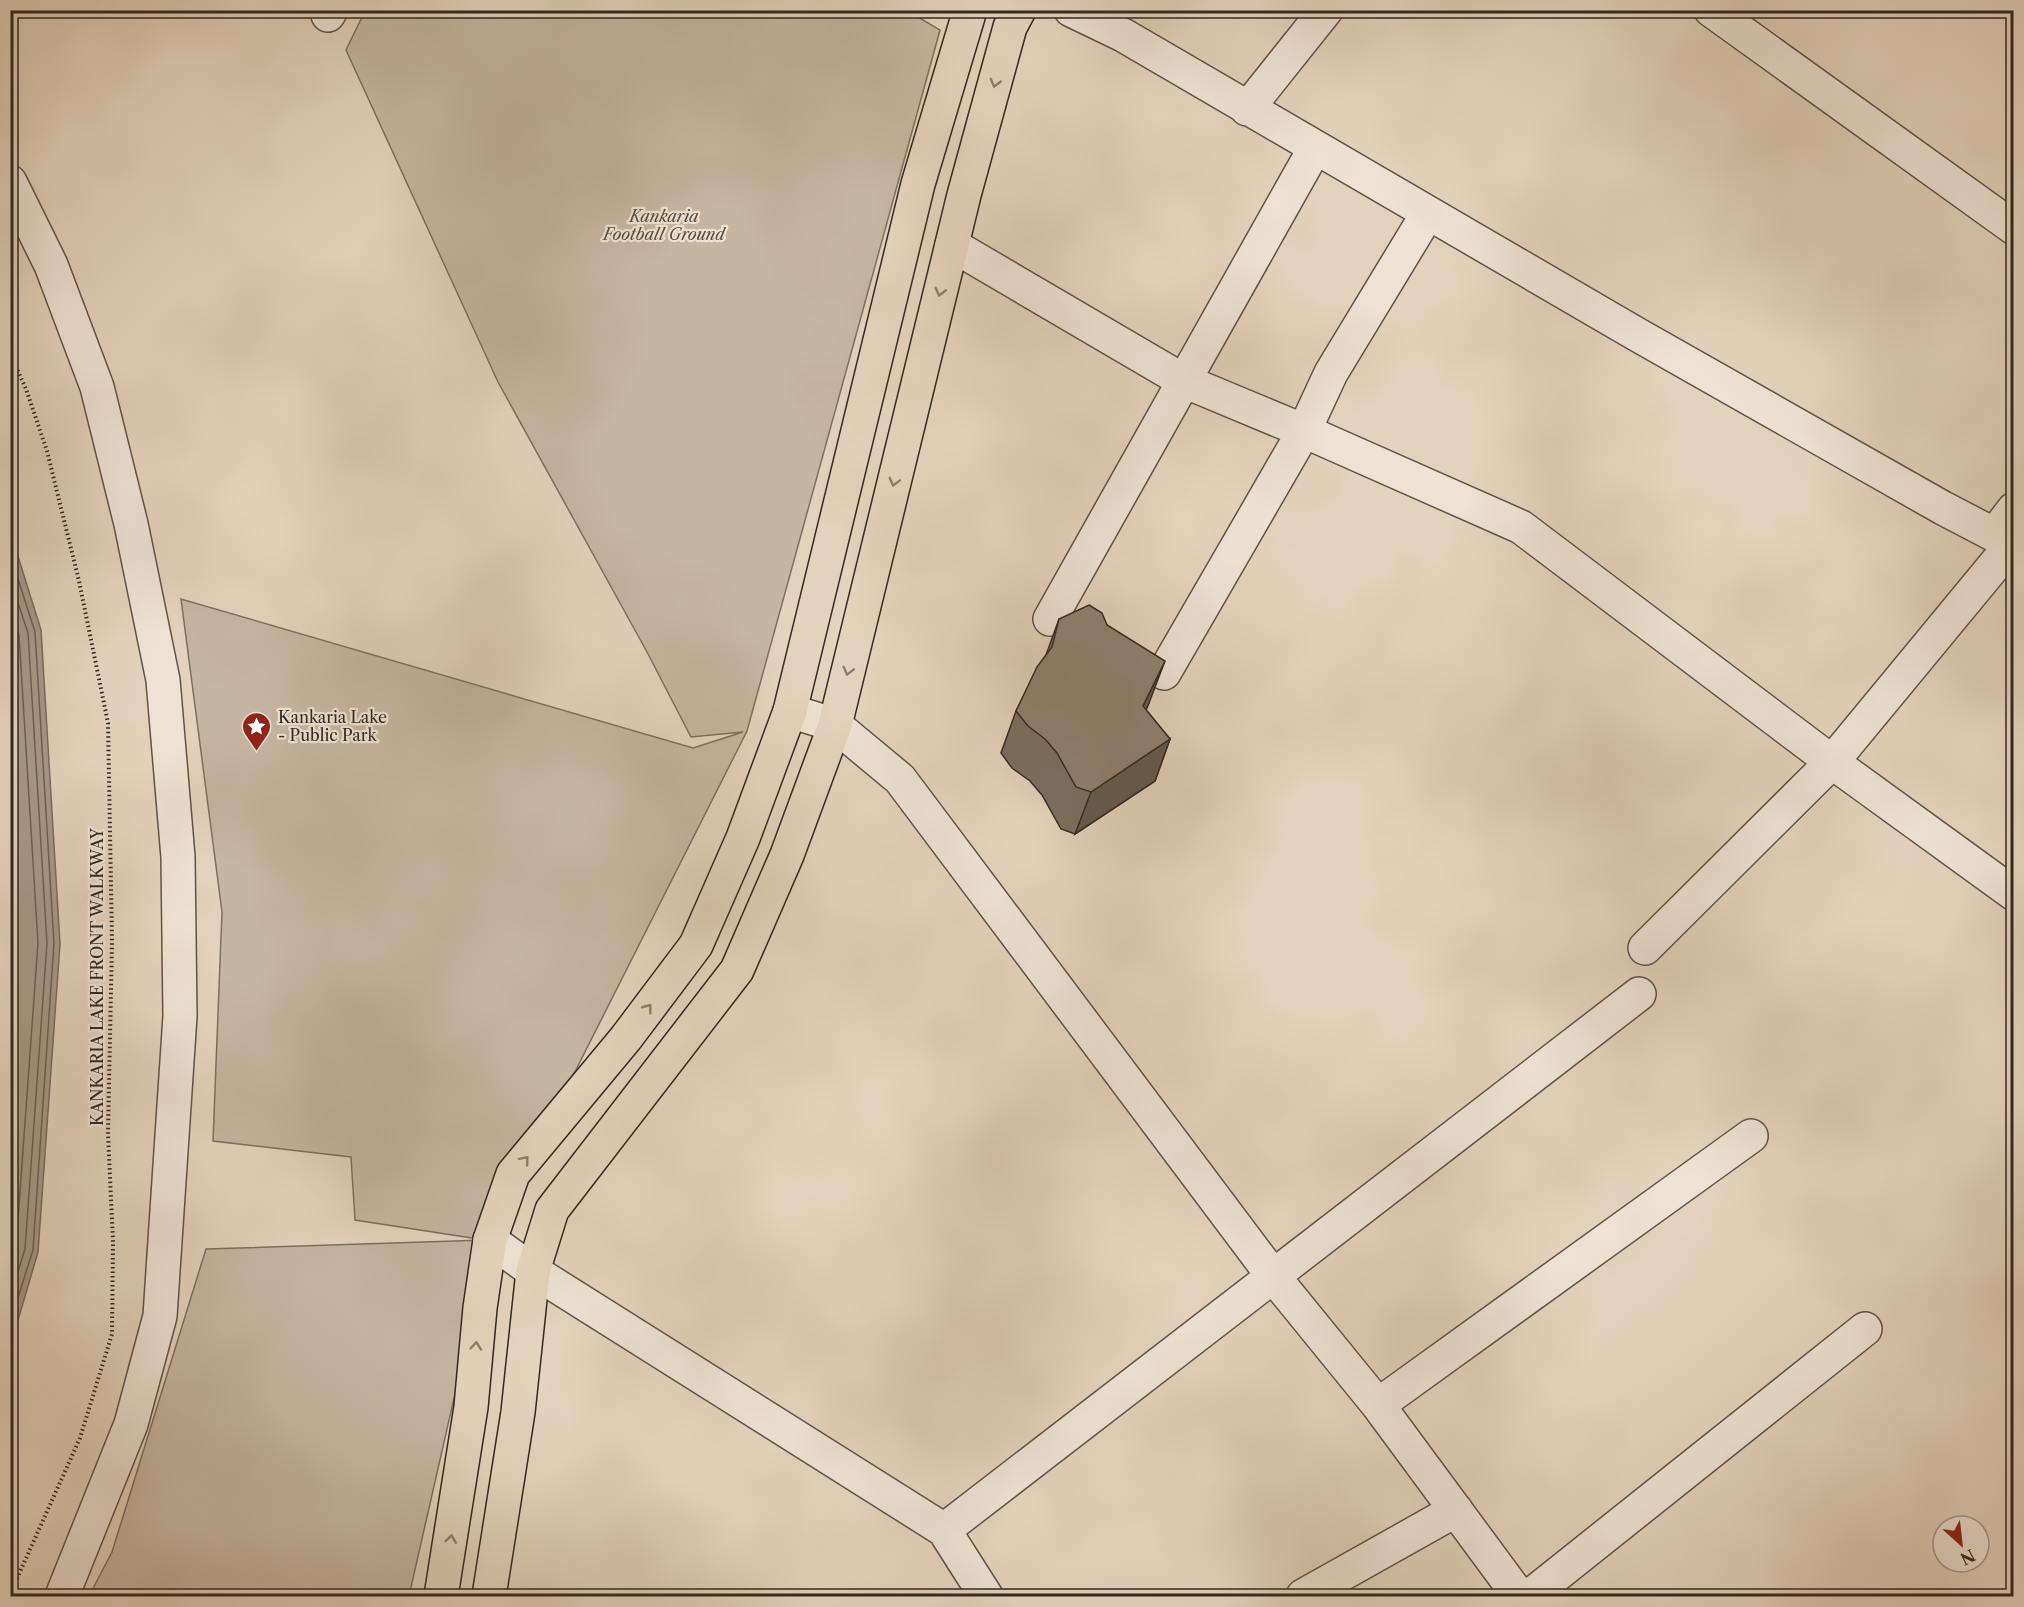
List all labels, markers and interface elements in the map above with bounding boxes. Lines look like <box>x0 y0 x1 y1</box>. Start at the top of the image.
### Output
one-way arrow <box>990 77 1002 88</box>
park label: Kankaria Football Ground <box>601 206 726 244</box>
one-way arrow <box>935 287 948 297</box>
one-way arrow <box>889 477 902 487</box>
one-way arrow <box>843 666 856 676</box>
place label: Kankaria Lake - Public Park <box>278 707 387 745</box>
place icon: Kankaria Lake - Public Park <box>241 710 273 752</box>
street label: KANKARIA LAKE FRONT WALKWAY <box>87 827 107 1126</box>
one-way arrow <box>641 1004 652 1015</box>
one-way arrow <box>518 1156 529 1167</box>
one-way arrow <box>469 1341 482 1350</box>
north arrow <box>1931 1514 1991 1574</box>
one-way arrow <box>444 1534 456 1544</box>
text: N <box>1957 1545 1979 1569</box>

